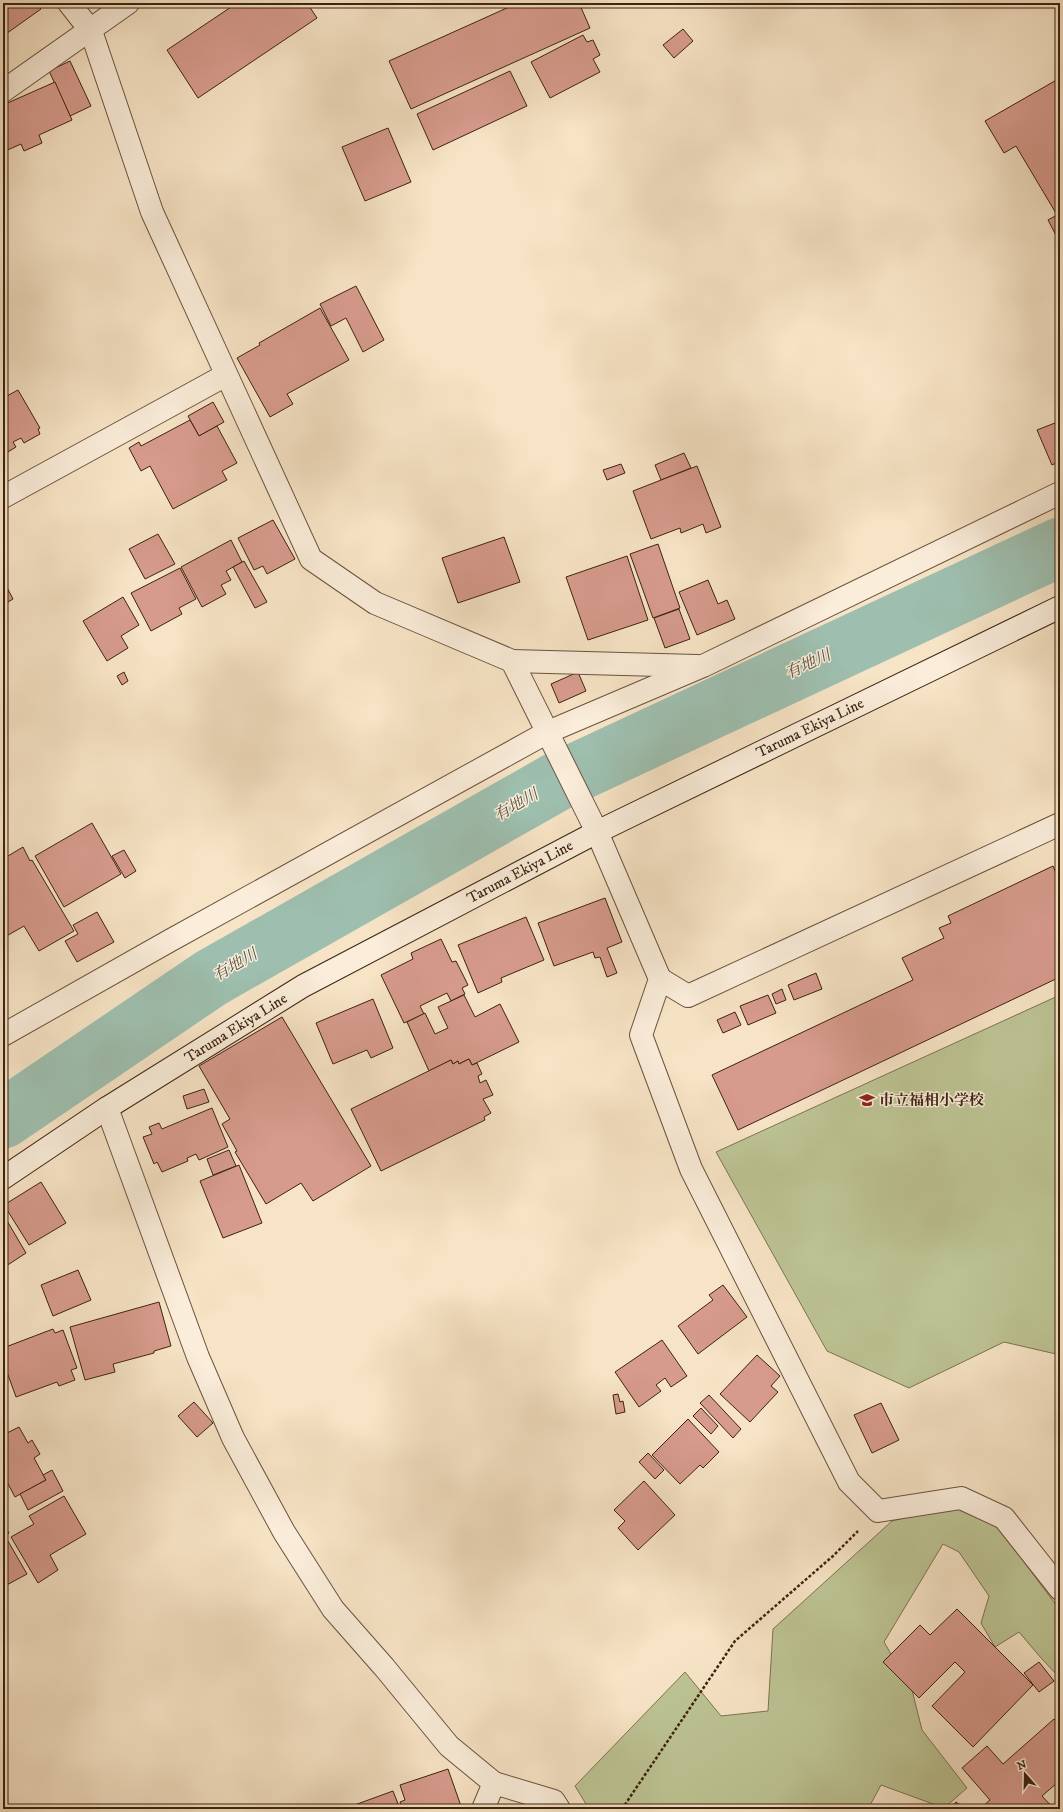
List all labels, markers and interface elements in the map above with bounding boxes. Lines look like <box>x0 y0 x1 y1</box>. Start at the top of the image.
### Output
water label: 有地川 <box>782 644 836 683</box>
street label: Taruma Ekiya Line <box>753 694 867 762</box>
water label: 有地川 <box>490 783 544 826</box>
street label: Taruma Ekiya Line <box>464 836 576 908</box>
water label: 有地川 <box>209 943 263 986</box>
street label: Taruma Ekiya Line <box>181 989 291 1067</box>
school or university icon: 市立福相小学校 <box>858 1091 876 1109</box>
place label: 市立福相小学校 <box>879 1091 984 1110</box>
north arrow <box>1005 1754 1045 1794</box>
text: N <box>1015 1757 1029 1774</box>

